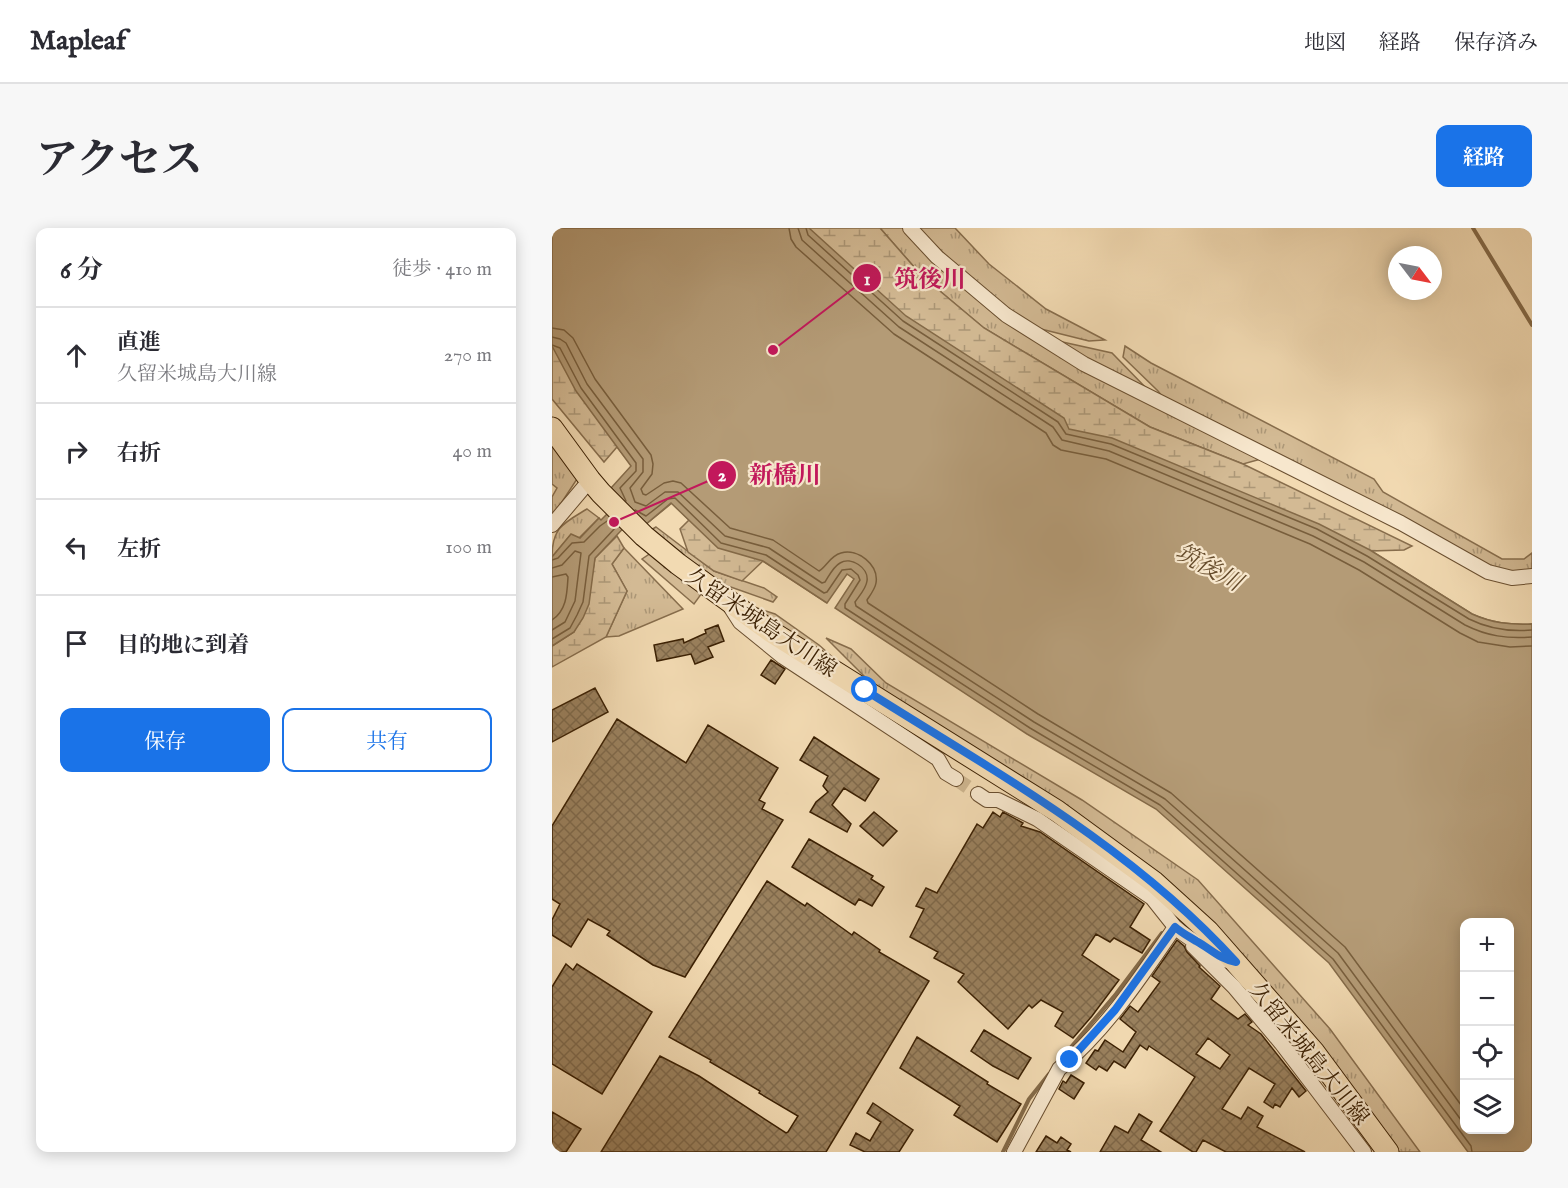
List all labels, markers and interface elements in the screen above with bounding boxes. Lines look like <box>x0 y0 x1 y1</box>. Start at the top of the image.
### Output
text: Mapleaf <box>30 24 126 59</box>
text: 地図 <box>1304 30 1346 57</box>
text: 経路 <box>1379 30 1421 57</box>
text: 保存済み <box>1454 30 1538 57</box>
button: 経路 <box>1436 125 1532 187</box>
text: アクセス <box>36 135 203 188</box>
north arrow <box>1388 246 1442 300</box>
text: 6 分 <box>60 254 103 287</box>
text: 徒歩 · 410 m <box>392 257 492 282</box>
callout: 筑後川 <box>852 257 978 299</box>
text: 筑後川 <box>894 265 966 296</box>
text: 1 <box>864 269 871 292</box>
text: 直進 <box>117 329 161 357</box>
icon: ahead <box>60 339 93 372</box>
text: 270 m <box>444 343 492 368</box>
text: 久留米城島大川線 <box>117 362 277 387</box>
icon: right <box>60 435 93 468</box>
text: 40 m <box>453 439 492 464</box>
text: 右折 <box>117 440 161 468</box>
callout: 新橋川 <box>707 454 833 496</box>
text: 新橋川 <box>749 461 821 492</box>
text: 2 <box>718 465 727 488</box>
icon: left <box>60 531 93 564</box>
text: 100 m <box>445 535 492 560</box>
text: 左折 <box>117 536 161 564</box>
water label: 筑後川 <box>1169 537 1250 601</box>
street label: 久留米城島大川線 <box>680 563 842 684</box>
icon: arrive <box>60 627 93 660</box>
text: 目的地に到着 <box>117 632 249 660</box>
route start <box>851 676 877 702</box>
button: 保存 <box>60 708 270 772</box>
button: 共有 <box>282 708 492 772</box>
map controls <box>1460 918 1514 1134</box>
button: + <box>1460 918 1514 972</box>
button: − <box>1460 972 1514 1026</box>
street label: 久留米城島大川線 <box>1242 977 1375 1131</box>
button: locate <box>1460 1026 1514 1080</box>
route end <box>1056 1046 1082 1072</box>
button: layers <box>1460 1080 1514 1134</box>

